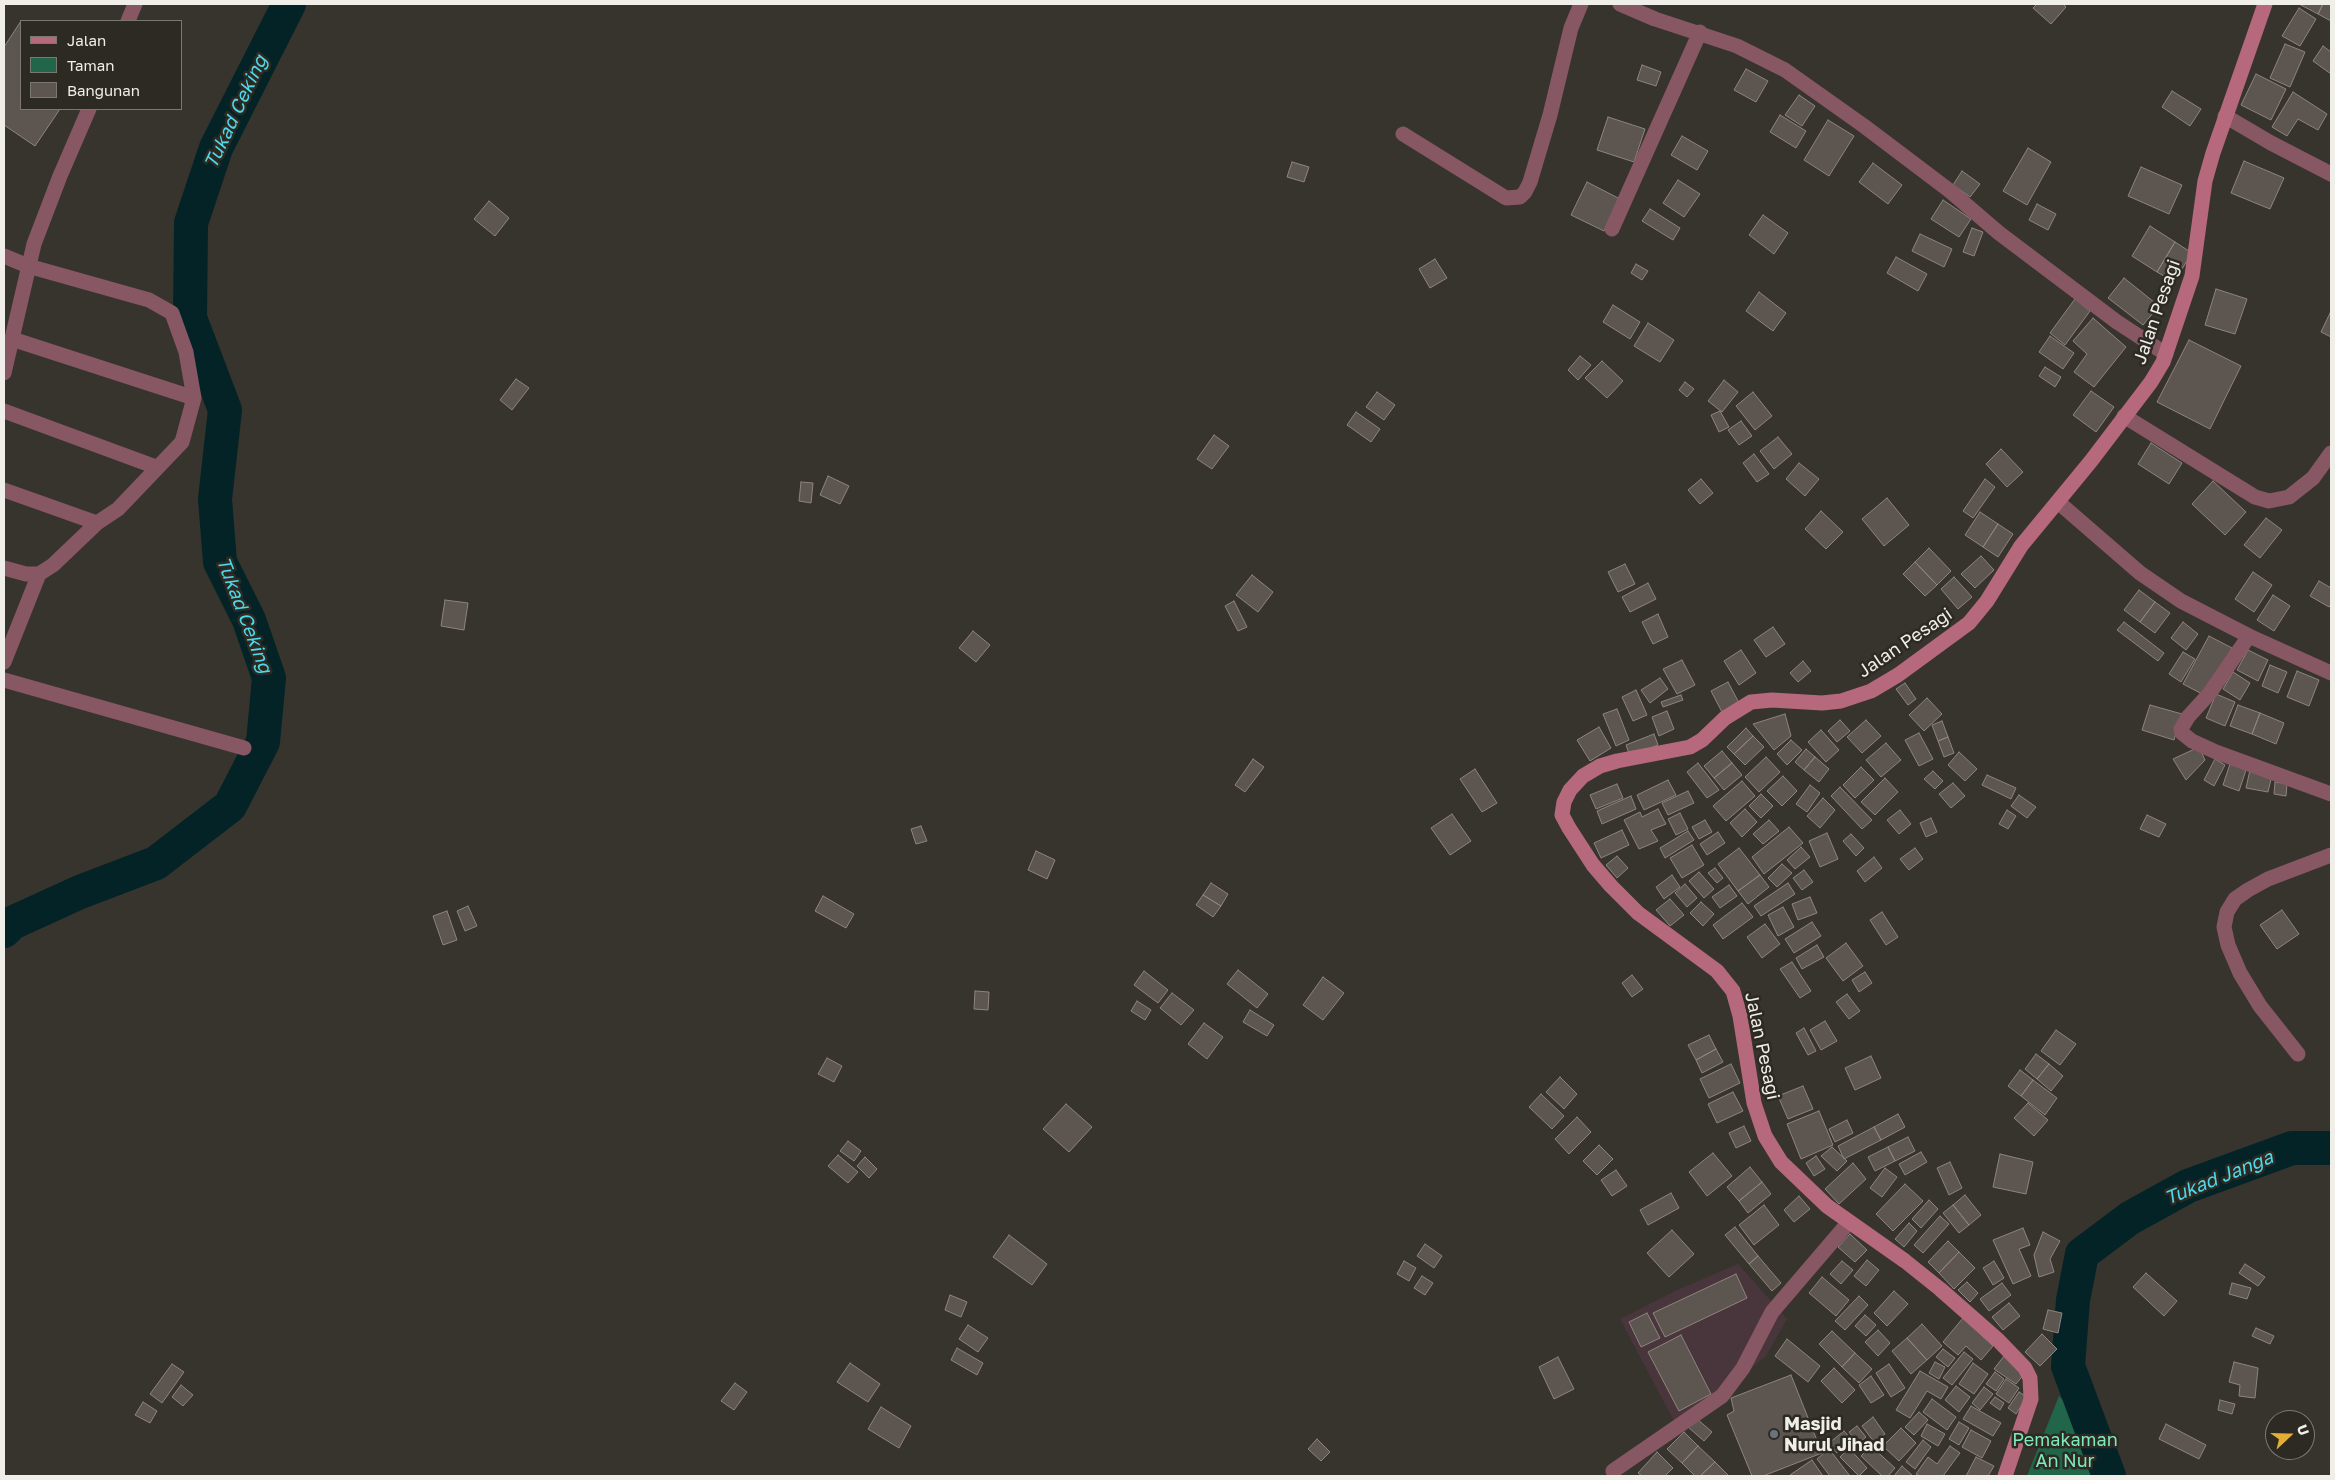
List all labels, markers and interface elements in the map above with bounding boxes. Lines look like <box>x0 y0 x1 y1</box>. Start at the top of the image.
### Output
legend <box>20 20 182 110</box>
text: Jalan <box>67 31 106 49</box>
water label: Tukad Ceking <box>200 52 272 172</box>
text: Taman <box>67 56 114 74</box>
text: Bangunan <box>67 81 140 99</box>
street label: Jalan Pesagi <box>2129 257 2185 367</box>
water label: Tukad Ceking <box>211 554 277 676</box>
street label: Jalan Pesagi <box>1854 603 1956 683</box>
street label: Jalan Pesagi <box>1740 990 1784 1102</box>
water label: Tukad Janga <box>2162 1146 2276 1210</box>
north arrow <box>2265 1410 2315 1460</box>
place label: Masjid Nurul Jihad <box>1784 1413 1884 1456</box>
text: U <box>2294 1422 2313 1438</box>
marker: Masjid Nurul Jihad <box>1768 1428 1780 1440</box>
park label: Pemakaman An Nur <box>2012 1429 2118 1472</box>

